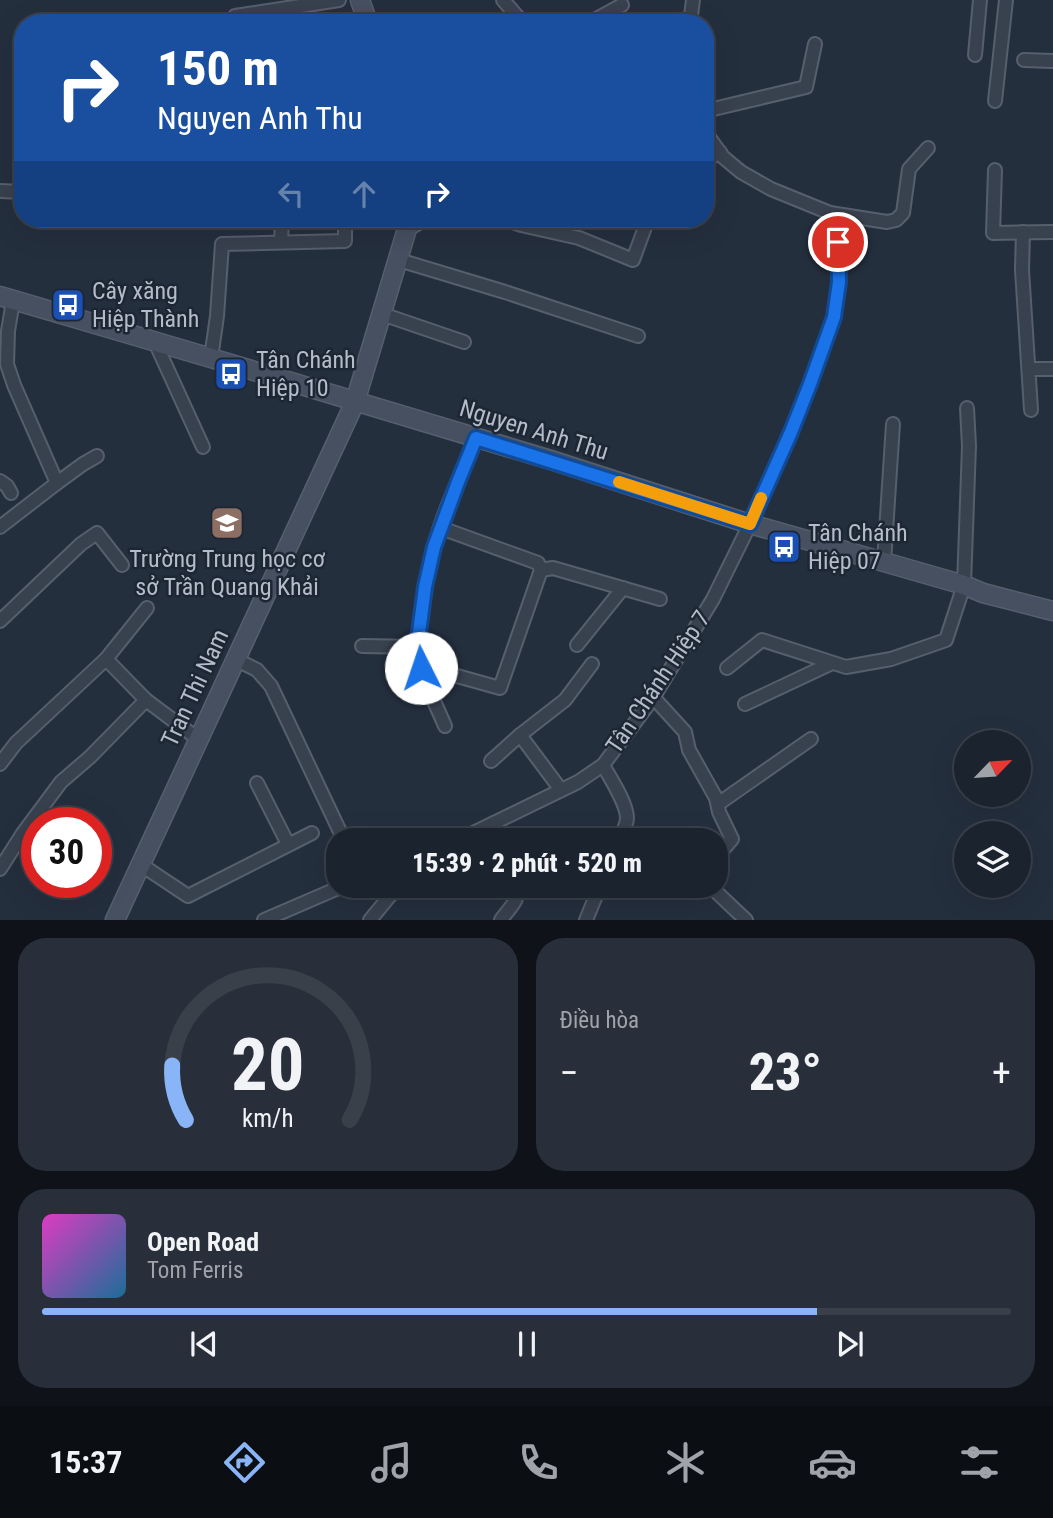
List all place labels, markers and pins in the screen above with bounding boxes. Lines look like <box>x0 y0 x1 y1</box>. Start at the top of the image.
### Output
pin <box>808 212 868 272</box>
place label: Cây xăng Hiệp Thành <box>92 277 199 333</box>
bus stop icon: Cây xăng Hiệp Thành <box>49 286 87 324</box>
place label: Tân Chánh Hiệp 10 <box>256 346 356 402</box>
bus stop icon: Tân Chánh Hiệp 10 <box>212 355 250 393</box>
school or university icon: Trường Trung học cơ sở Trần Quang Khải <box>208 504 246 542</box>
place label: Tân Chánh Hiệp 07 <box>808 519 908 575</box>
bus stop icon: Tân Chánh Hiệp 07 <box>765 528 803 566</box>
place label: Trường Trung học cơ sở Trần Quang Khải <box>129 545 326 601</box>

